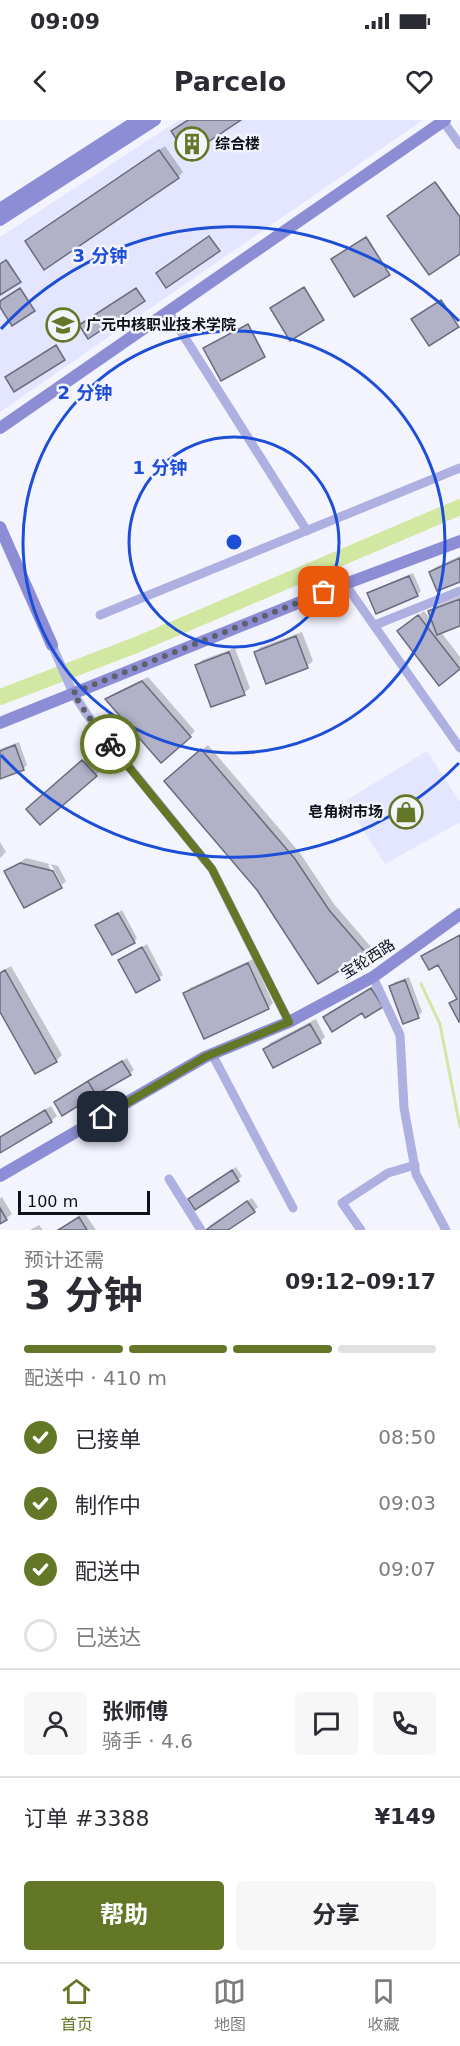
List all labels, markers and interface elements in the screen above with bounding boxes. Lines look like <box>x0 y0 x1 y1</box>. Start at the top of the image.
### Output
text: 09:09 <box>30 9 100 34</box>
icon: back <box>24 65 57 98</box>
icon: heart <box>403 65 436 98</box>
text: Parcelo <box>174 66 286 97</box>
building icon: 综合楼 <box>174 126 210 162</box>
place label: 综合楼 <box>215 135 260 153</box>
text: 3 分钟 <box>73 245 127 266</box>
school or university icon: 广元中核职业技术学院 <box>45 307 81 343</box>
place label: 广元中核职业技术学院 <box>86 316 236 334</box>
text: 2 分钟 <box>58 382 112 403</box>
text: 1 分钟 <box>133 457 187 478</box>
centre of rings <box>224 532 244 552</box>
pin <box>298 566 349 617</box>
icon: bag <box>307 575 340 608</box>
courier <box>80 714 140 774</box>
icon: bike <box>94 728 127 761</box>
shop icon: 皂角树市场 <box>388 794 424 830</box>
place label: 皂角树市场 <box>308 803 383 821</box>
street label: 宝轮西路 <box>338 935 398 983</box>
pin <box>77 1091 128 1142</box>
icon: home <box>86 1100 119 1133</box>
scale bar <box>18 1188 150 1216</box>
text: 100 m <box>27 1192 78 1211</box>
text: 预计还需 <box>24 1248 104 1272</box>
text: 09:12–09:17 <box>285 1269 436 1294</box>
text: 3 分钟 <box>24 1273 143 1318</box>
text: 配送中 · 410 m <box>24 1366 167 1390</box>
icon: check <box>24 1421 57 1454</box>
text: 08:50 <box>378 1425 436 1449</box>
text: 已接单 <box>75 1427 141 1452</box>
icon: check <box>24 1487 57 1520</box>
text: 09:03 <box>378 1491 436 1515</box>
text: 制作中 <box>75 1493 141 1518</box>
icon: check <box>24 1553 57 1586</box>
text: 09:07 <box>378 1557 436 1581</box>
text: 配送中 <box>75 1559 141 1584</box>
text: 已送达 <box>75 1625 141 1650</box>
button: person <box>24 1692 87 1755</box>
button: chat <box>295 1692 358 1755</box>
button: phone <box>373 1692 436 1755</box>
text: 张师傅 <box>102 1699 168 1724</box>
text: 骑手 · 4.6 <box>102 1729 193 1753</box>
text: ¥149 <box>375 1804 436 1829</box>
text: 订单 #3388 <box>24 1806 149 1831</box>
button: 帮助 <box>24 1881 224 1950</box>
button: 分享 <box>236 1881 436 1950</box>
tab: 首页 <box>60 1975 93 2035</box>
tab: 地图 <box>213 1975 246 2035</box>
tab: 收藏 <box>367 1975 400 2035</box>

